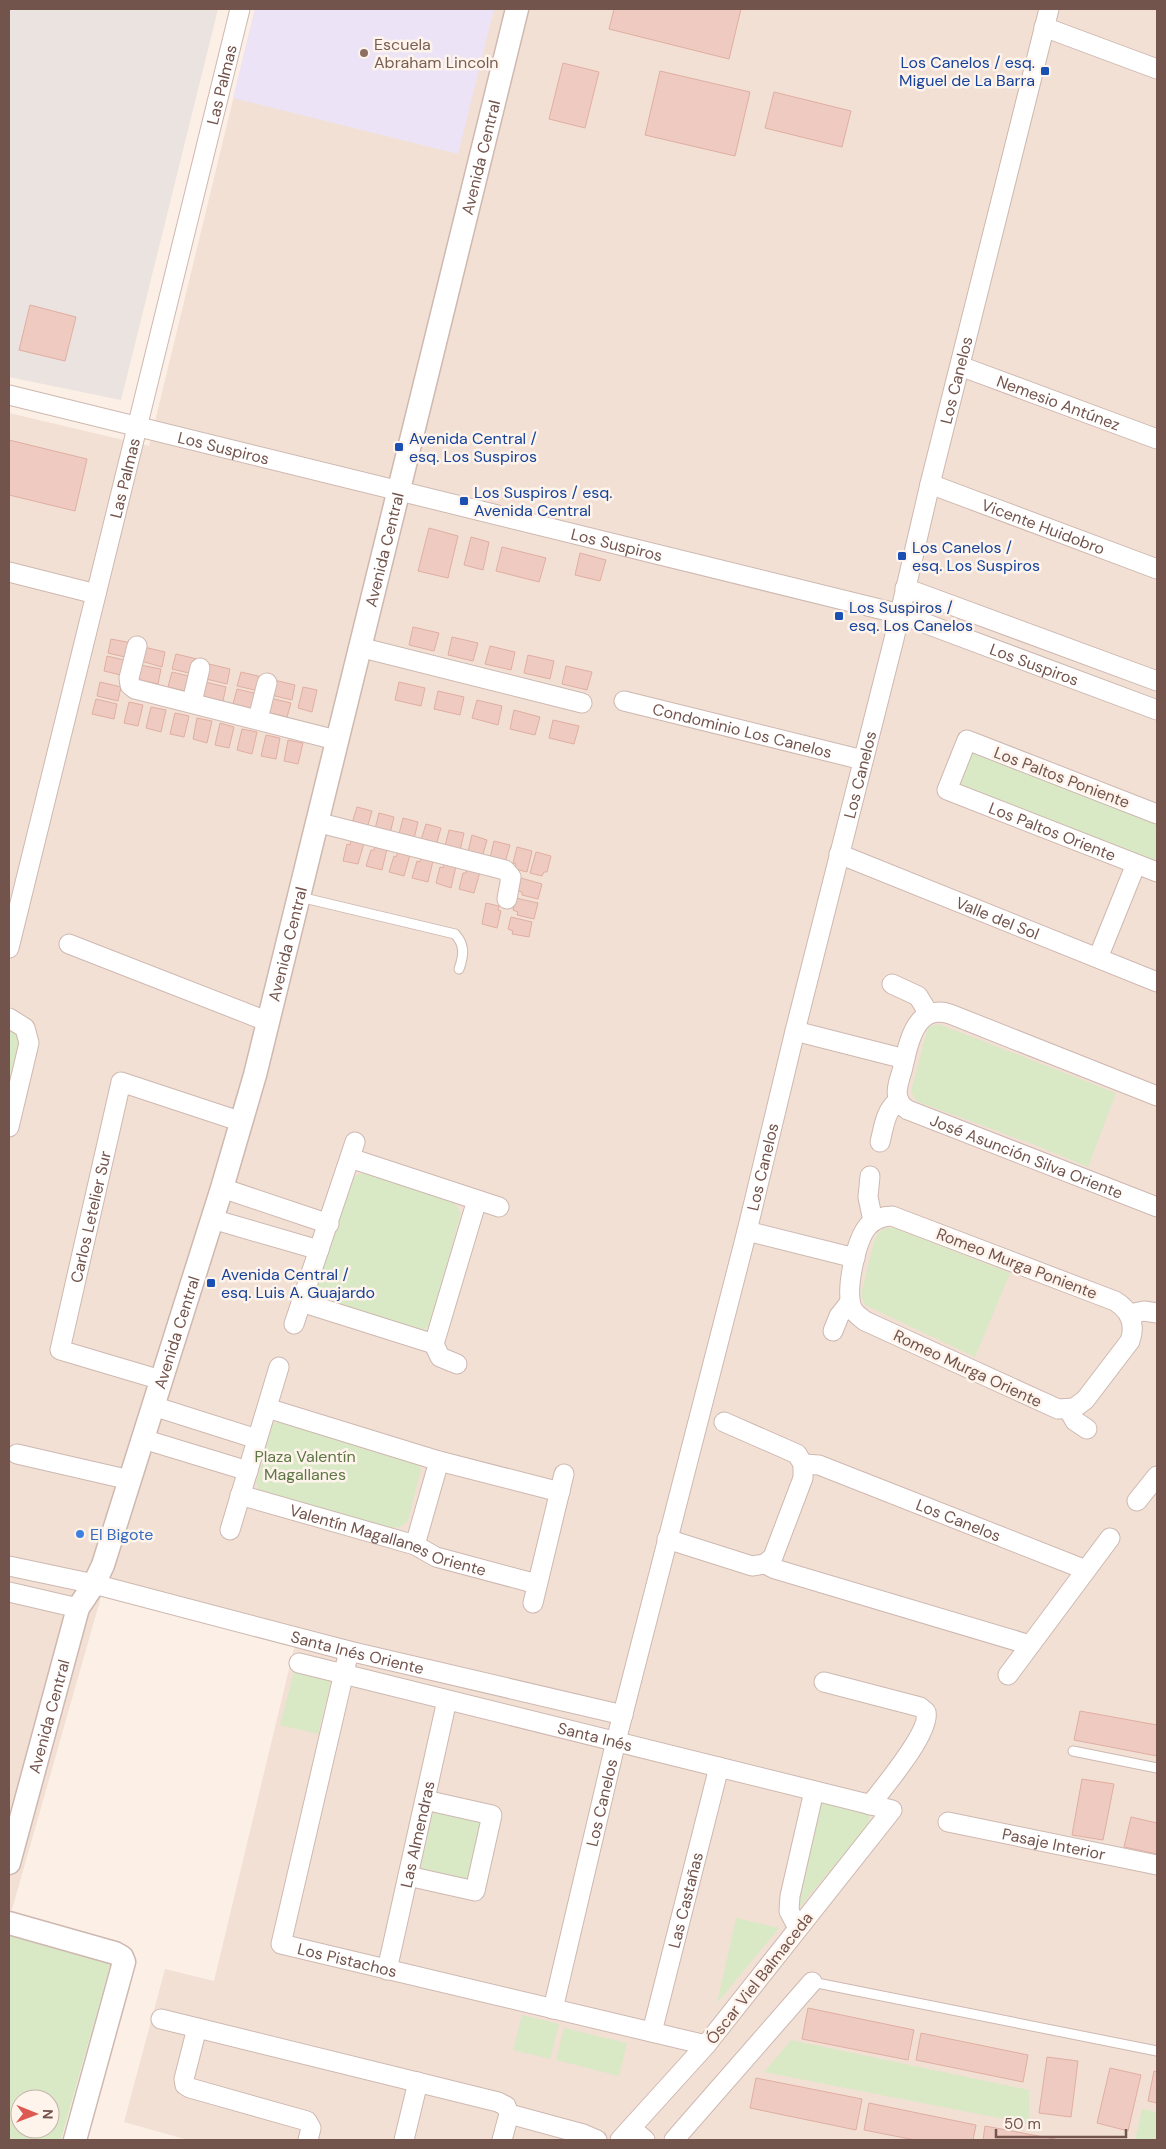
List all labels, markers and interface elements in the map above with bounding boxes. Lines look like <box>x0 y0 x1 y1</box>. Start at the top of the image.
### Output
place label: Escuela Abraham Lincoln <box>374 34 499 73</box>
street label: Las Palmas <box>202 43 242 127</box>
marker: Escuela Abraham Lincoln <box>358 47 370 59</box>
place label: Los Canelos / esq. Miguel de La Barra <box>899 52 1035 91</box>
marker: Los Canelos / esq. Miguel de La Barra <box>1039 65 1051 77</box>
street label: Avenida Central <box>457 98 505 217</box>
street label: Los Canelos <box>935 334 978 426</box>
street label: Nemesio Antúnez <box>994 371 1123 435</box>
street label: Los Suspiros <box>176 427 271 470</box>
place label: Avenida Central / esq. Los Suspiros <box>409 428 537 467</box>
street label: Las Palmas <box>105 436 145 520</box>
marker: Avenida Central / esq. Los Suspiros <box>393 441 405 453</box>
place label: Los Suspiros / esq. Avenida Central <box>474 482 612 521</box>
street label: Avenida Central <box>360 490 409 609</box>
street label: Vicente Huidobro <box>979 494 1108 560</box>
marker: Los Suspiros / esq. Avenida Central <box>458 495 470 507</box>
street label: Los Suspiros <box>569 524 665 566</box>
place label: Los Canelos / esq. Los Suspiros <box>912 537 1040 576</box>
marker: Los Canelos / esq. Los Suspiros <box>896 550 908 562</box>
place label: Los Suspiros / esq. Los Canelos <box>849 597 973 636</box>
marker: Los Suspiros / esq. Los Canelos <box>833 610 845 622</box>
street label: Los Suspiros <box>987 638 1082 691</box>
street label: Condominio Los Canelos <box>650 698 834 763</box>
street label: Los Canelos <box>839 729 881 821</box>
street label: Los Paltos Poniente <box>991 742 1133 813</box>
street label: Los Paltos Oriente <box>986 797 1119 866</box>
street label: Avenida Central <box>263 885 312 1004</box>
street label: Valle del Sol <box>953 892 1042 945</box>
street label: José Asunción Silva Oriente <box>927 1110 1126 1204</box>
street label: Los Canelos <box>742 1121 784 1213</box>
street label: Carlos Letelier Sur <box>66 1149 116 1285</box>
street label: Romeo Murga Poniente <box>933 1223 1100 1304</box>
place label: Avenida Central / esq. Luis A. Guajardo <box>221 1264 375 1303</box>
street label: Avenida Central <box>149 1273 205 1392</box>
marker: Avenida Central / esq. Luis A. Guajardo <box>205 1277 217 1289</box>
street label: Romeo Murga Oriente <box>890 1325 1045 1412</box>
park label: Plaza Valentín Magallanes <box>254 1446 356 1485</box>
street label: Los Canelos <box>913 1494 1004 1547</box>
street label: Valentín Magallanes Oriente <box>287 1500 488 1581</box>
place label: El Bigote <box>90 1524 153 1545</box>
marker: El Bigote <box>74 1528 86 1540</box>
street label: Santa Inés Oriente <box>288 1626 426 1679</box>
street label: Avenida Central <box>24 1657 75 1776</box>
street label: Santa Inés <box>555 1717 635 1756</box>
street label: Los Canelos <box>582 1757 622 1849</box>
street label: Las Almendras <box>396 1779 440 1890</box>
street label: Pasaje Interior <box>1000 1823 1107 1865</box>
street label: Las Castañas <box>664 1850 708 1951</box>
street label: Óscar Viel Balmaceda <box>701 1908 817 2049</box>
street label: Los Pistachos <box>295 1938 399 1982</box>
north arrow <box>10 2089 60 2139</box>
scale bar <box>996 2106 1126 2138</box>
text: N <box>39 2109 57 2119</box>
text: 50 m <box>1004 2114 1041 2134</box>

